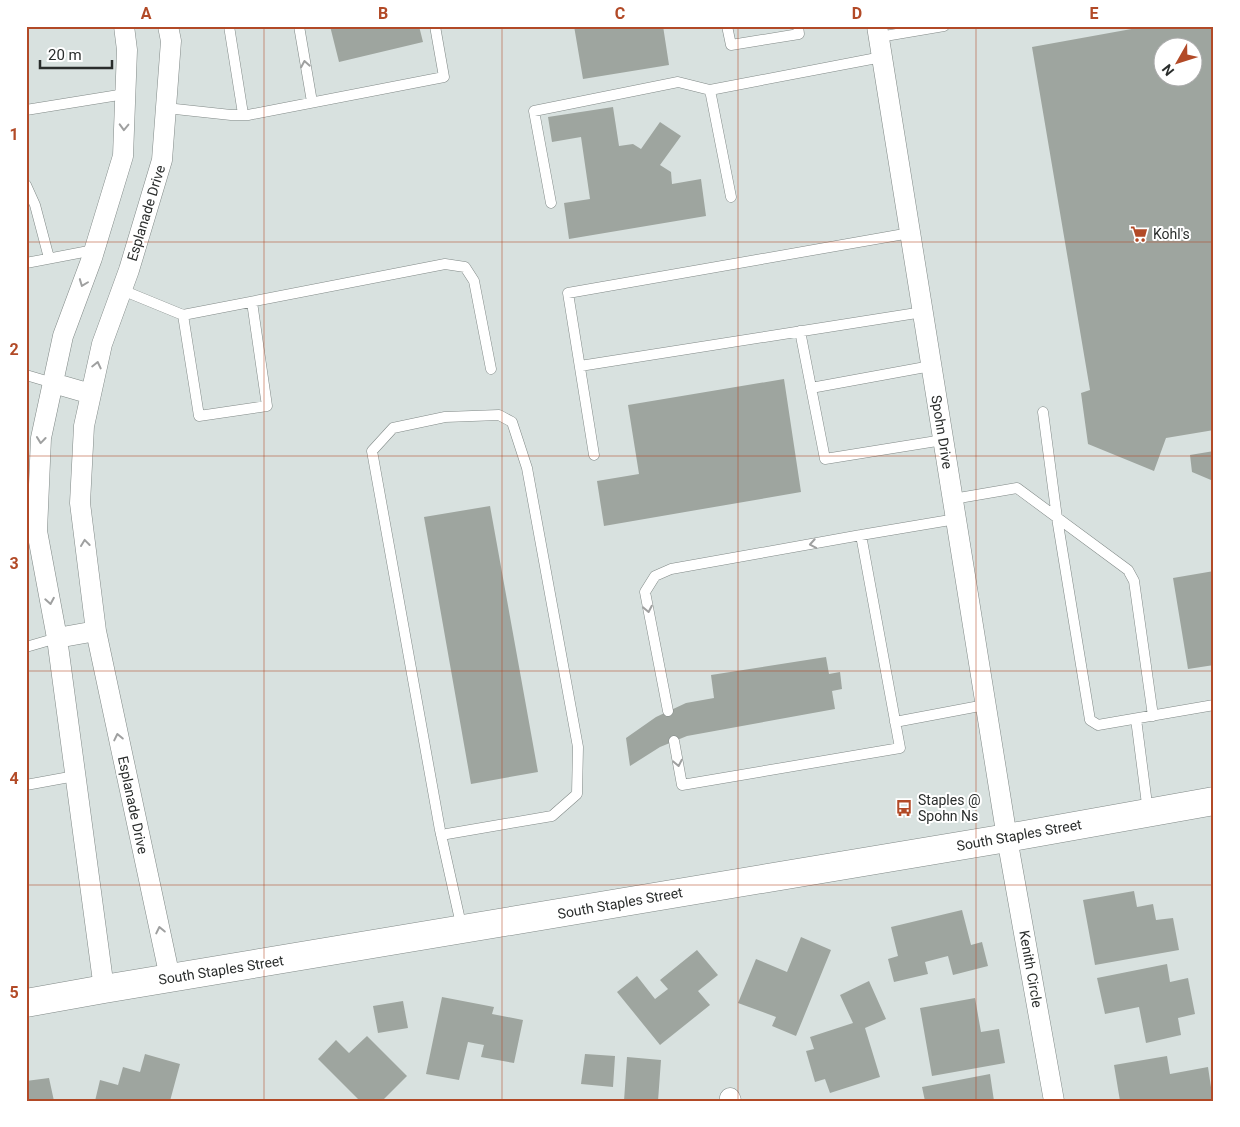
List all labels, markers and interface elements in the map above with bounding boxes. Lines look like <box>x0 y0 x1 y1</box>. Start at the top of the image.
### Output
text: A <box>141 4 152 23</box>
text: B <box>378 4 388 23</box>
text: C <box>615 4 625 23</box>
text: D <box>852 4 862 23</box>
text: E <box>1090 4 1099 23</box>
scale bar <box>40 38 112 70</box>
north arrow <box>1152 38 1202 88</box>
text: 20 m <box>48 46 82 64</box>
one-way arrow <box>301 60 311 69</box>
text: N <box>1159 61 1177 79</box>
one-way arrow <box>119 123 130 131</box>
text: 1 <box>9 125 19 144</box>
street label: Esplanade Drive <box>124 163 168 263</box>
supermarket icon: Kohl's <box>1129 224 1149 244</box>
place label: Kohl's <box>1153 226 1190 242</box>
one-way arrow <box>79 279 89 287</box>
text: 2 <box>9 340 19 359</box>
one-way arrow <box>91 360 102 369</box>
street label: Spohn Drive <box>928 394 956 470</box>
one-way arrow <box>36 436 47 444</box>
one-way arrow <box>80 538 91 546</box>
one-way arrow <box>809 538 817 548</box>
text: 3 <box>9 554 19 573</box>
one-way arrow <box>44 597 55 606</box>
one-way arrow <box>642 604 653 613</box>
one-way arrow <box>114 733 124 742</box>
street label: Esplanade Drive <box>115 755 151 855</box>
one-way arrow <box>672 759 682 768</box>
text: 4 <box>9 769 19 788</box>
place label: Staples @ Spohn Ns <box>918 792 980 824</box>
bus stop icon: Staples @ Spohn Ns <box>894 798 914 818</box>
street label: South Staples Street <box>955 816 1083 854</box>
street label: South Staples Street <box>556 884 684 922</box>
one-way arrow <box>155 926 166 935</box>
street label: Kenith Circle <box>1016 929 1046 1009</box>
street label: South Staples Street <box>157 952 285 988</box>
text: 5 <box>9 983 19 1002</box>

